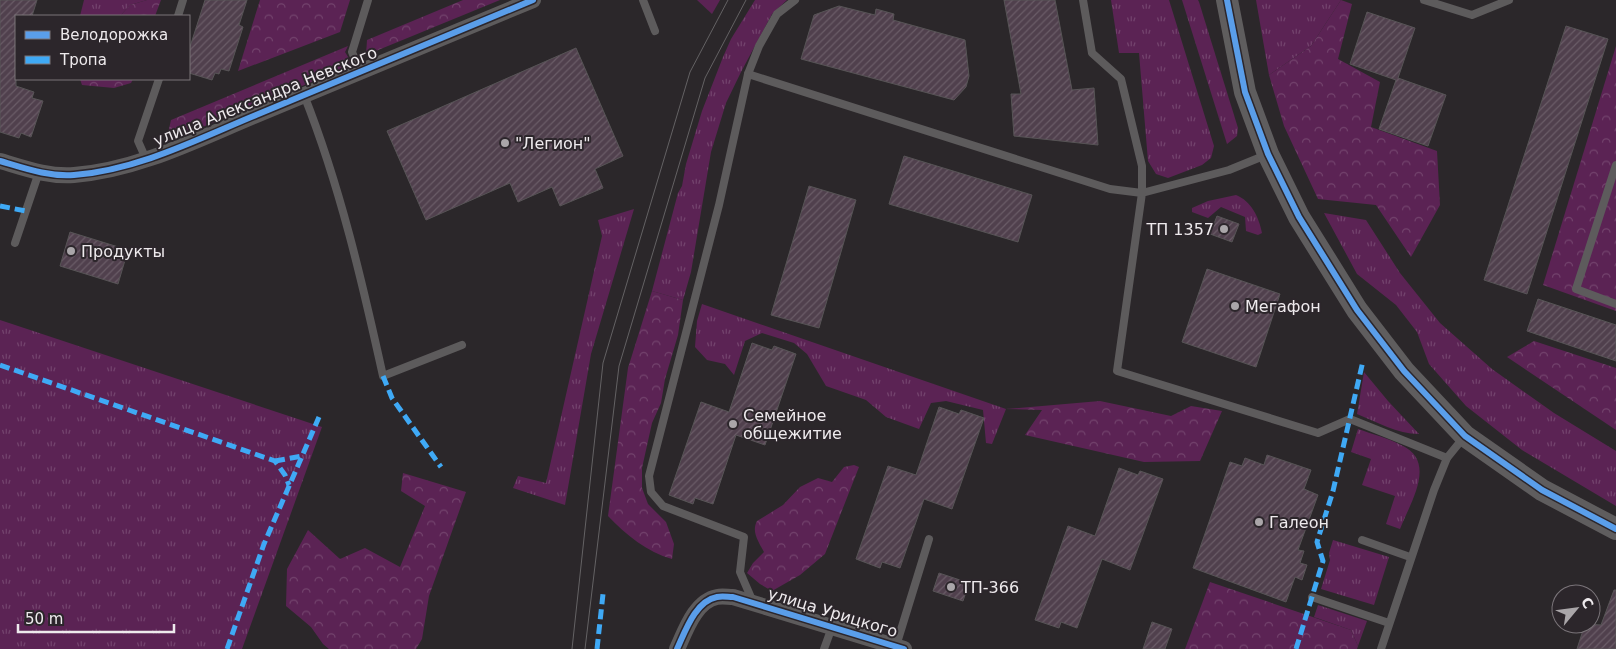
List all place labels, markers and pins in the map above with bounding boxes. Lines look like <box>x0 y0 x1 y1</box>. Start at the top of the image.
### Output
place label: "Легион" <box>515 134 591 153</box>
marker: "Легион" <box>499 137 511 149</box>
place label: ТП 1357 <box>1145 220 1214 239</box>
marker: ТП 1357 <box>1218 223 1230 235</box>
place label: Продукты <box>81 242 165 261</box>
marker: Продукты <box>65 245 77 257</box>
place label: Мегафон <box>1245 297 1321 316</box>
marker: Мегафон <box>1229 300 1241 312</box>
place label: Семейное общежитие <box>743 406 842 443</box>
marker: Семейное общежитие <box>727 418 739 430</box>
place label: Галеон <box>1269 513 1329 532</box>
marker: Галеон <box>1253 516 1265 528</box>
place label: ТП-366 <box>960 578 1019 597</box>
marker: ТП-366 <box>945 581 957 593</box>

